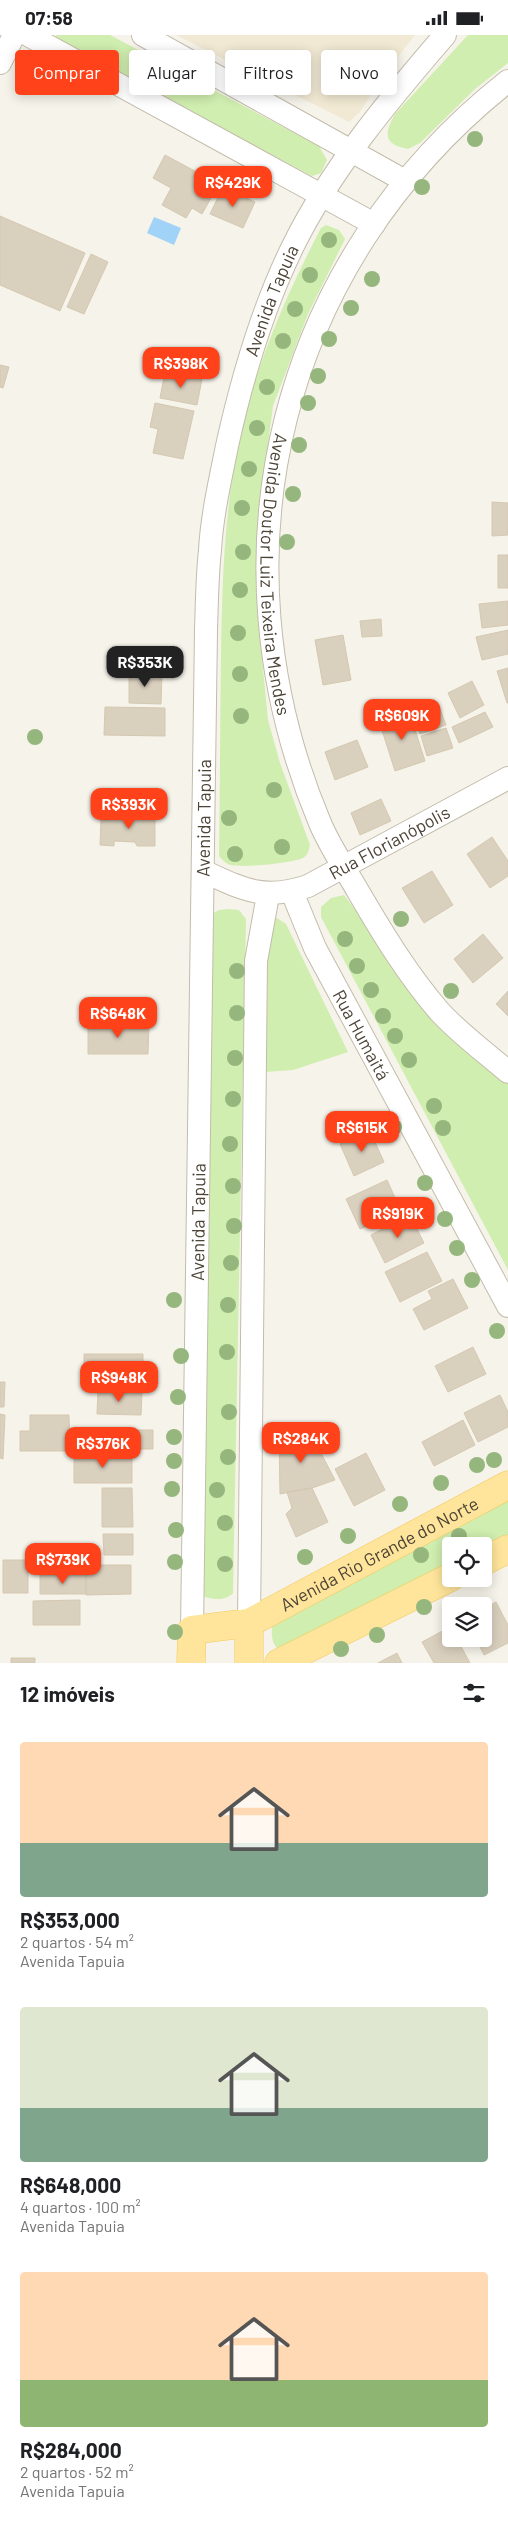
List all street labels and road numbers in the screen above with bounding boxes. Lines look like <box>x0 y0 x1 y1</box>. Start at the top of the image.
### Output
street label: Avenida Tapuia <box>240 241 303 359</box>
street label: Avenida Doutor Luiz Teixeira Mendes <box>256 432 295 717</box>
street label: Avenida Tapuia <box>192 759 215 877</box>
street label: Rua Florianópolis <box>325 801 453 884</box>
street label: Rua Humaitá <box>328 986 395 1084</box>
street label: Avenida Tapuia <box>186 1163 210 1281</box>
street label: Avenida Rio Grande do Norte <box>276 1492 482 1615</box>

